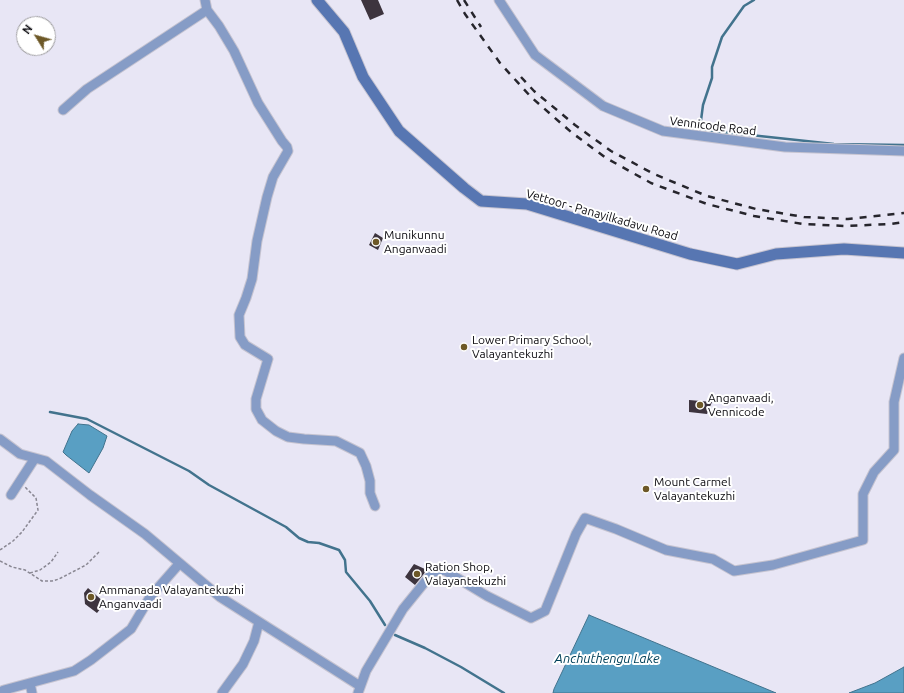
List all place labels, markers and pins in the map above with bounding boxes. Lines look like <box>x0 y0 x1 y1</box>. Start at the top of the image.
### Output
place label: Munikunnu Anganvaadi <box>384 228 447 256</box>
marker: Munikunnu Anganvaadi <box>371 237 381 247</box>
place label: Lower Primary School, Valayantekuzhi <box>472 333 592 361</box>
marker: Lower Primary School, Valayantekuzhi <box>459 342 469 352</box>
place label: Anganvaadi, Vennicode <box>708 391 774 419</box>
marker: Anganvaadi, Vennicode <box>695 400 705 410</box>
place label: Mount Carmel Valayantekuzhi <box>654 475 735 503</box>
marker: Mount Carmel Valayantekuzhi <box>641 484 651 494</box>
place label: Ration Shop, Valayantekuzhi <box>425 560 506 588</box>
marker: Ration Shop, Valayantekuzhi <box>412 569 422 579</box>
place label: Ammanada Valayantekuzhi Anganvaadi <box>99 583 244 611</box>
marker: Ammanada Valayantekuzhi Anganvaadi <box>86 592 96 602</box>

